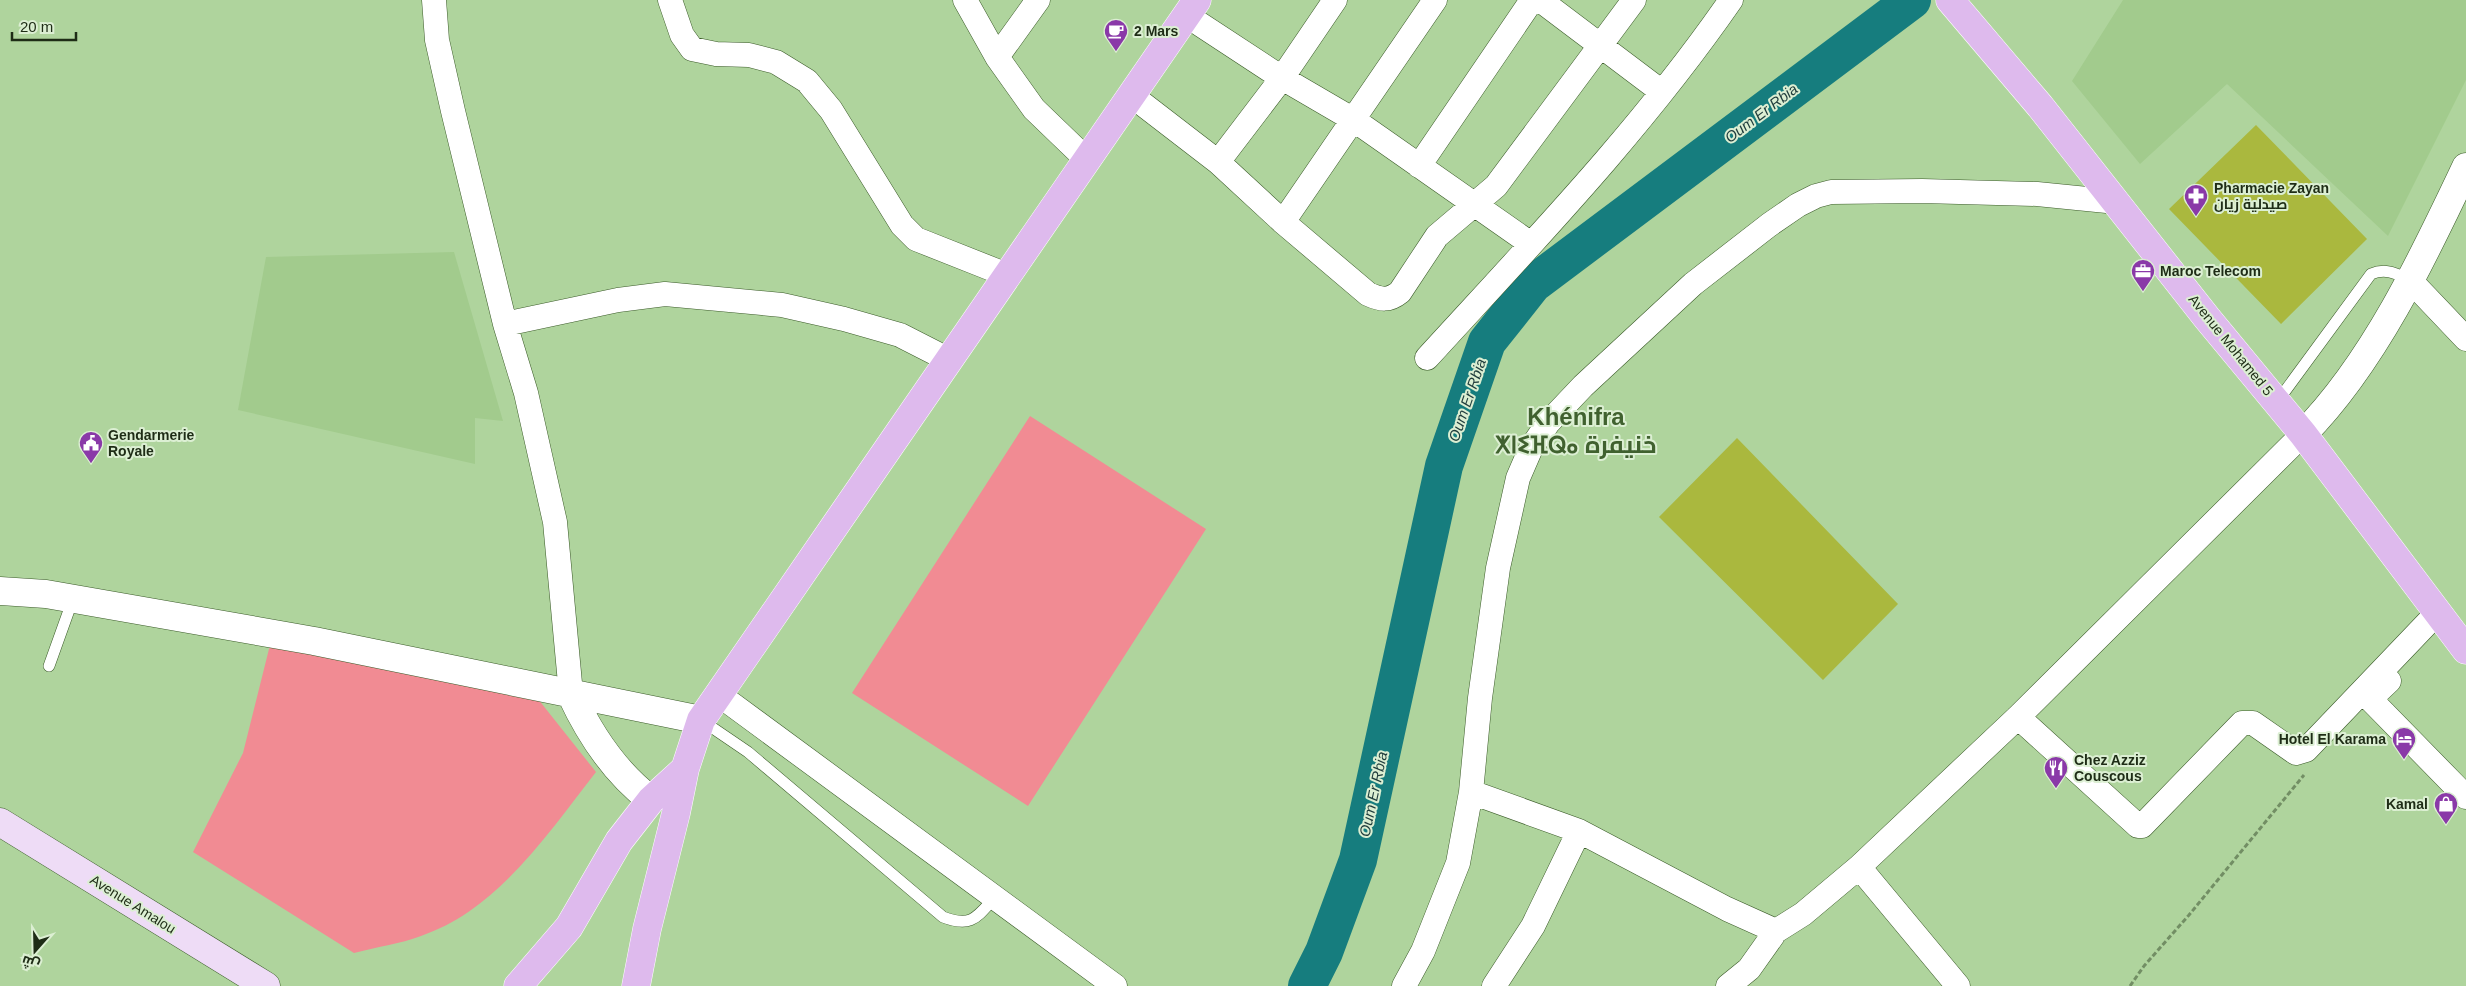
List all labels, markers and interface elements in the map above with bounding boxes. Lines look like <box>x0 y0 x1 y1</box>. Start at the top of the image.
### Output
scale bar <box>12 10 76 42</box>
text: 20 m <box>20 18 53 35</box>
cafe icon: 2 Mars <box>1103 18 1129 52</box>
place label: 2 Mars <box>1134 23 1179 39</box>
water label: Oum Er Rbia <box>1721 80 1801 146</box>
place label: Pharmacie Zayan صيدلية زيان <box>2214 180 2329 213</box>
pharmacy icon: Pharmacie Zayan صيدلية زيان <box>2183 183 2209 217</box>
office icon: Maroc Telecom <box>2130 258 2156 292</box>
place label: Maroc Telecom <box>2160 263 2261 279</box>
street label: Avenue Mohamed 5 <box>2185 291 2277 399</box>
water label: Oum Er Rbia <box>1445 356 1489 444</box>
district label: Khénifra ⵅⵏⵉⴼⵕⴰ خنيفرة <box>1495 403 1657 459</box>
place label: Gendarmerie Royale <box>108 427 195 459</box>
public building icon: Gendarmerie Royale <box>78 430 104 464</box>
hotel icon: Hotel El Karama <box>2391 726 2417 760</box>
place label: Hotel El Karama <box>2279 731 2386 747</box>
water label: Oum Er Rbia <box>1356 750 1390 838</box>
place label: Chez Azziz Couscous <box>2074 752 2146 784</box>
restaurant icon: Chez Azziz Couscous <box>2043 755 2069 789</box>
shop icon: Kamal <box>2433 791 2459 825</box>
place label: Kamal <box>2386 796 2428 812</box>
street label: Avenue Amalou <box>87 871 179 937</box>
north arrow <box>10 926 60 976</box>
text: ش <box>19 952 42 974</box>

